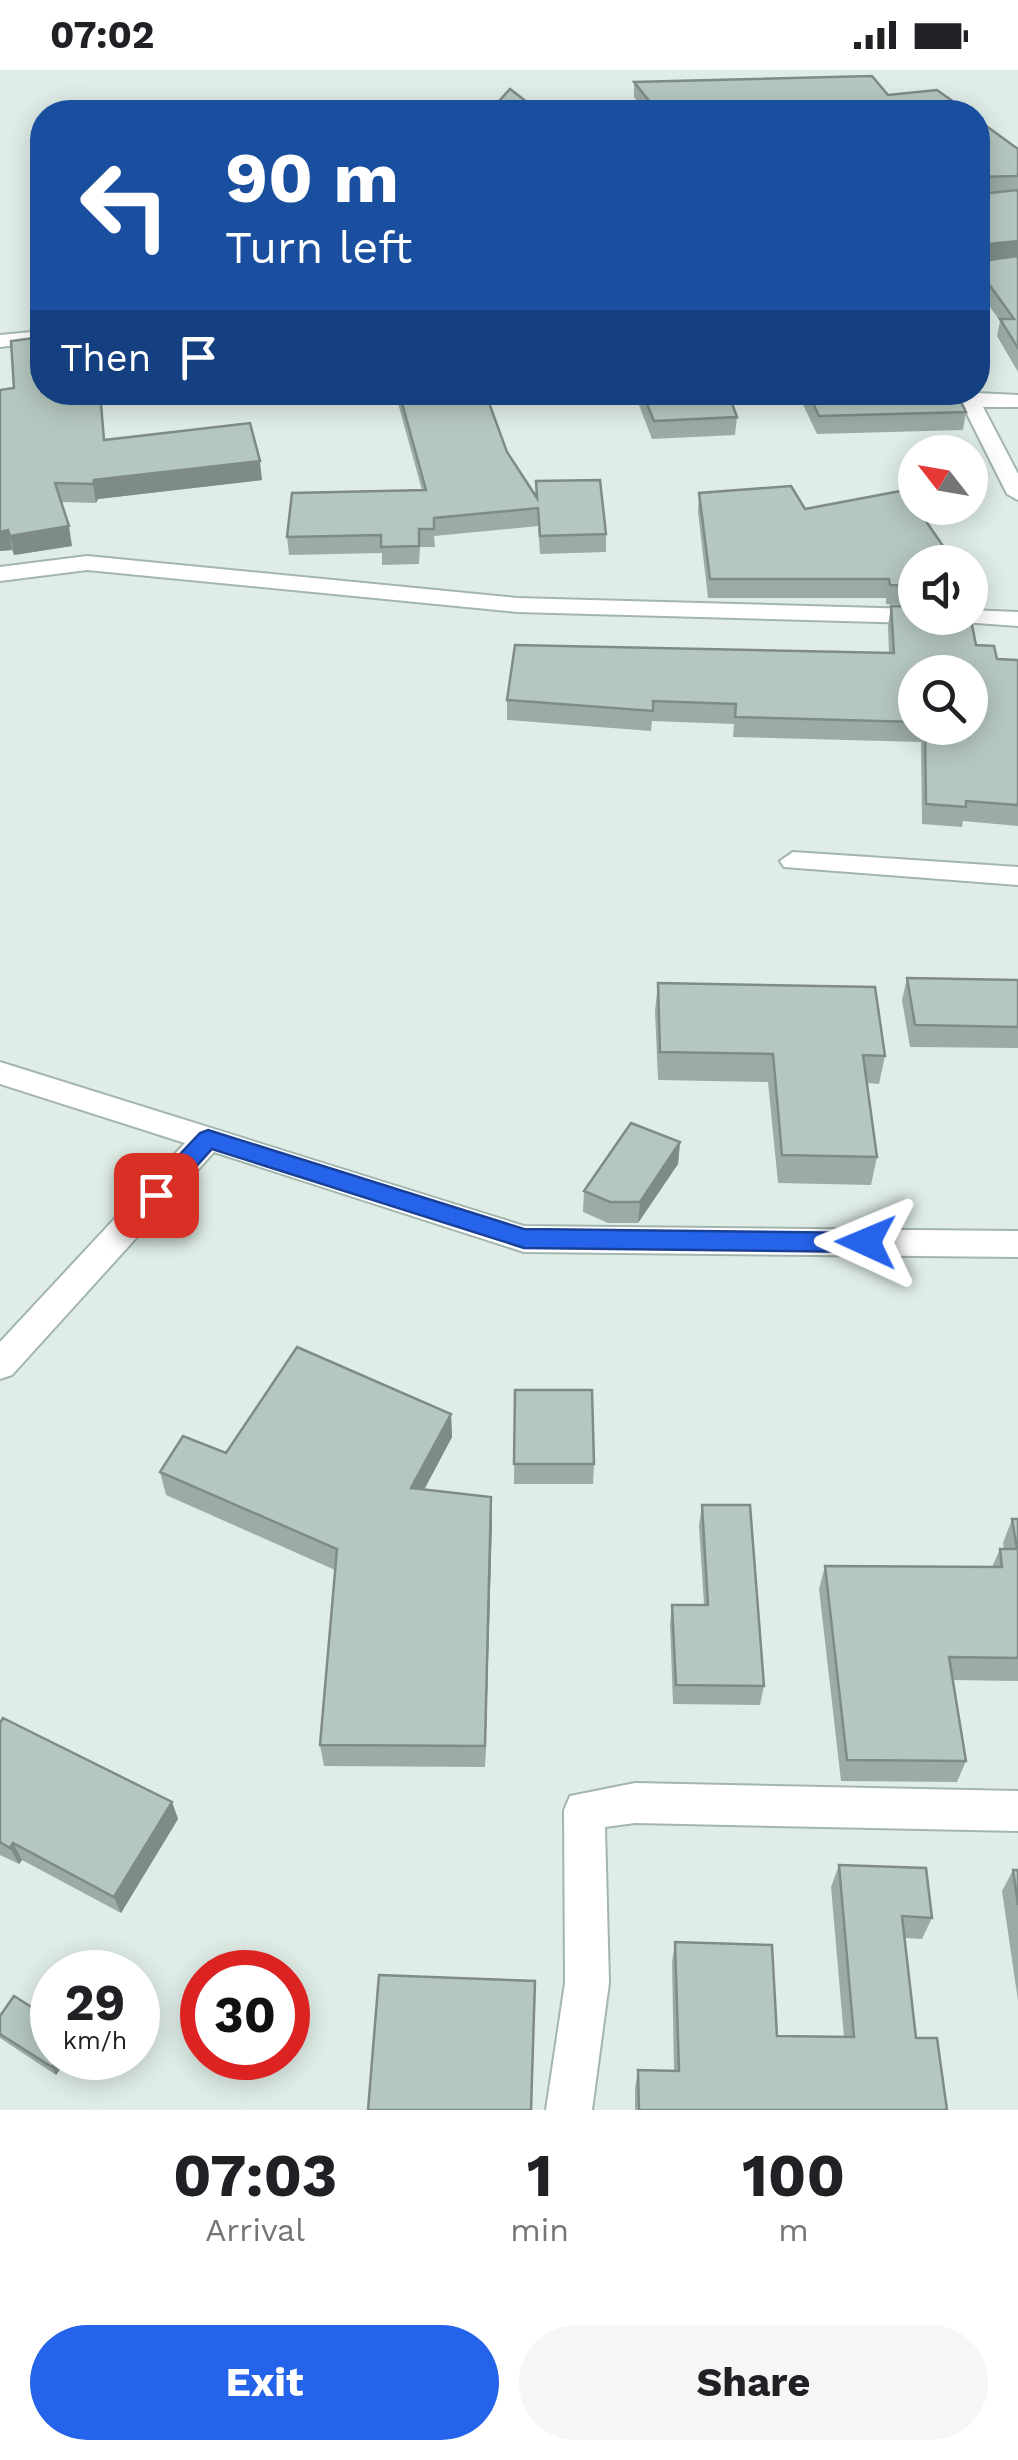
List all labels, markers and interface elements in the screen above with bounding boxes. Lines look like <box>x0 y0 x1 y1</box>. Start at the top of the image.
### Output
text: 07:02 <box>50 13 155 57</box>
text: 90 m <box>225 137 399 219</box>
icon: left <box>60 140 190 270</box>
text: Turn left <box>225 221 412 274</box>
icon: arrive <box>171 330 226 385</box>
text: Then <box>60 336 151 380</box>
north arrow <box>898 435 988 525</box>
map controls <box>898 435 988 745</box>
button: sound <box>898 545 988 635</box>
button: search <box>898 655 988 745</box>
pin <box>114 1153 199 1238</box>
icon: arrive <box>129 1168 184 1223</box>
position arrow <box>814 1190 918 1294</box>
speed limit sign: 30 <box>180 1950 310 2080</box>
text: 29 <box>65 1973 125 2032</box>
text: km/h <box>63 2026 127 2055</box>
text: 07:03 <box>173 2140 337 2211</box>
text: 1 <box>527 2140 553 2211</box>
text: 100 <box>742 2140 845 2211</box>
text: Arrival <box>205 2211 305 2249</box>
text: min <box>510 2211 569 2249</box>
text: m <box>778 2211 809 2249</box>
button: Exit <box>30 2325 499 2440</box>
button: Share <box>519 2325 988 2440</box>

